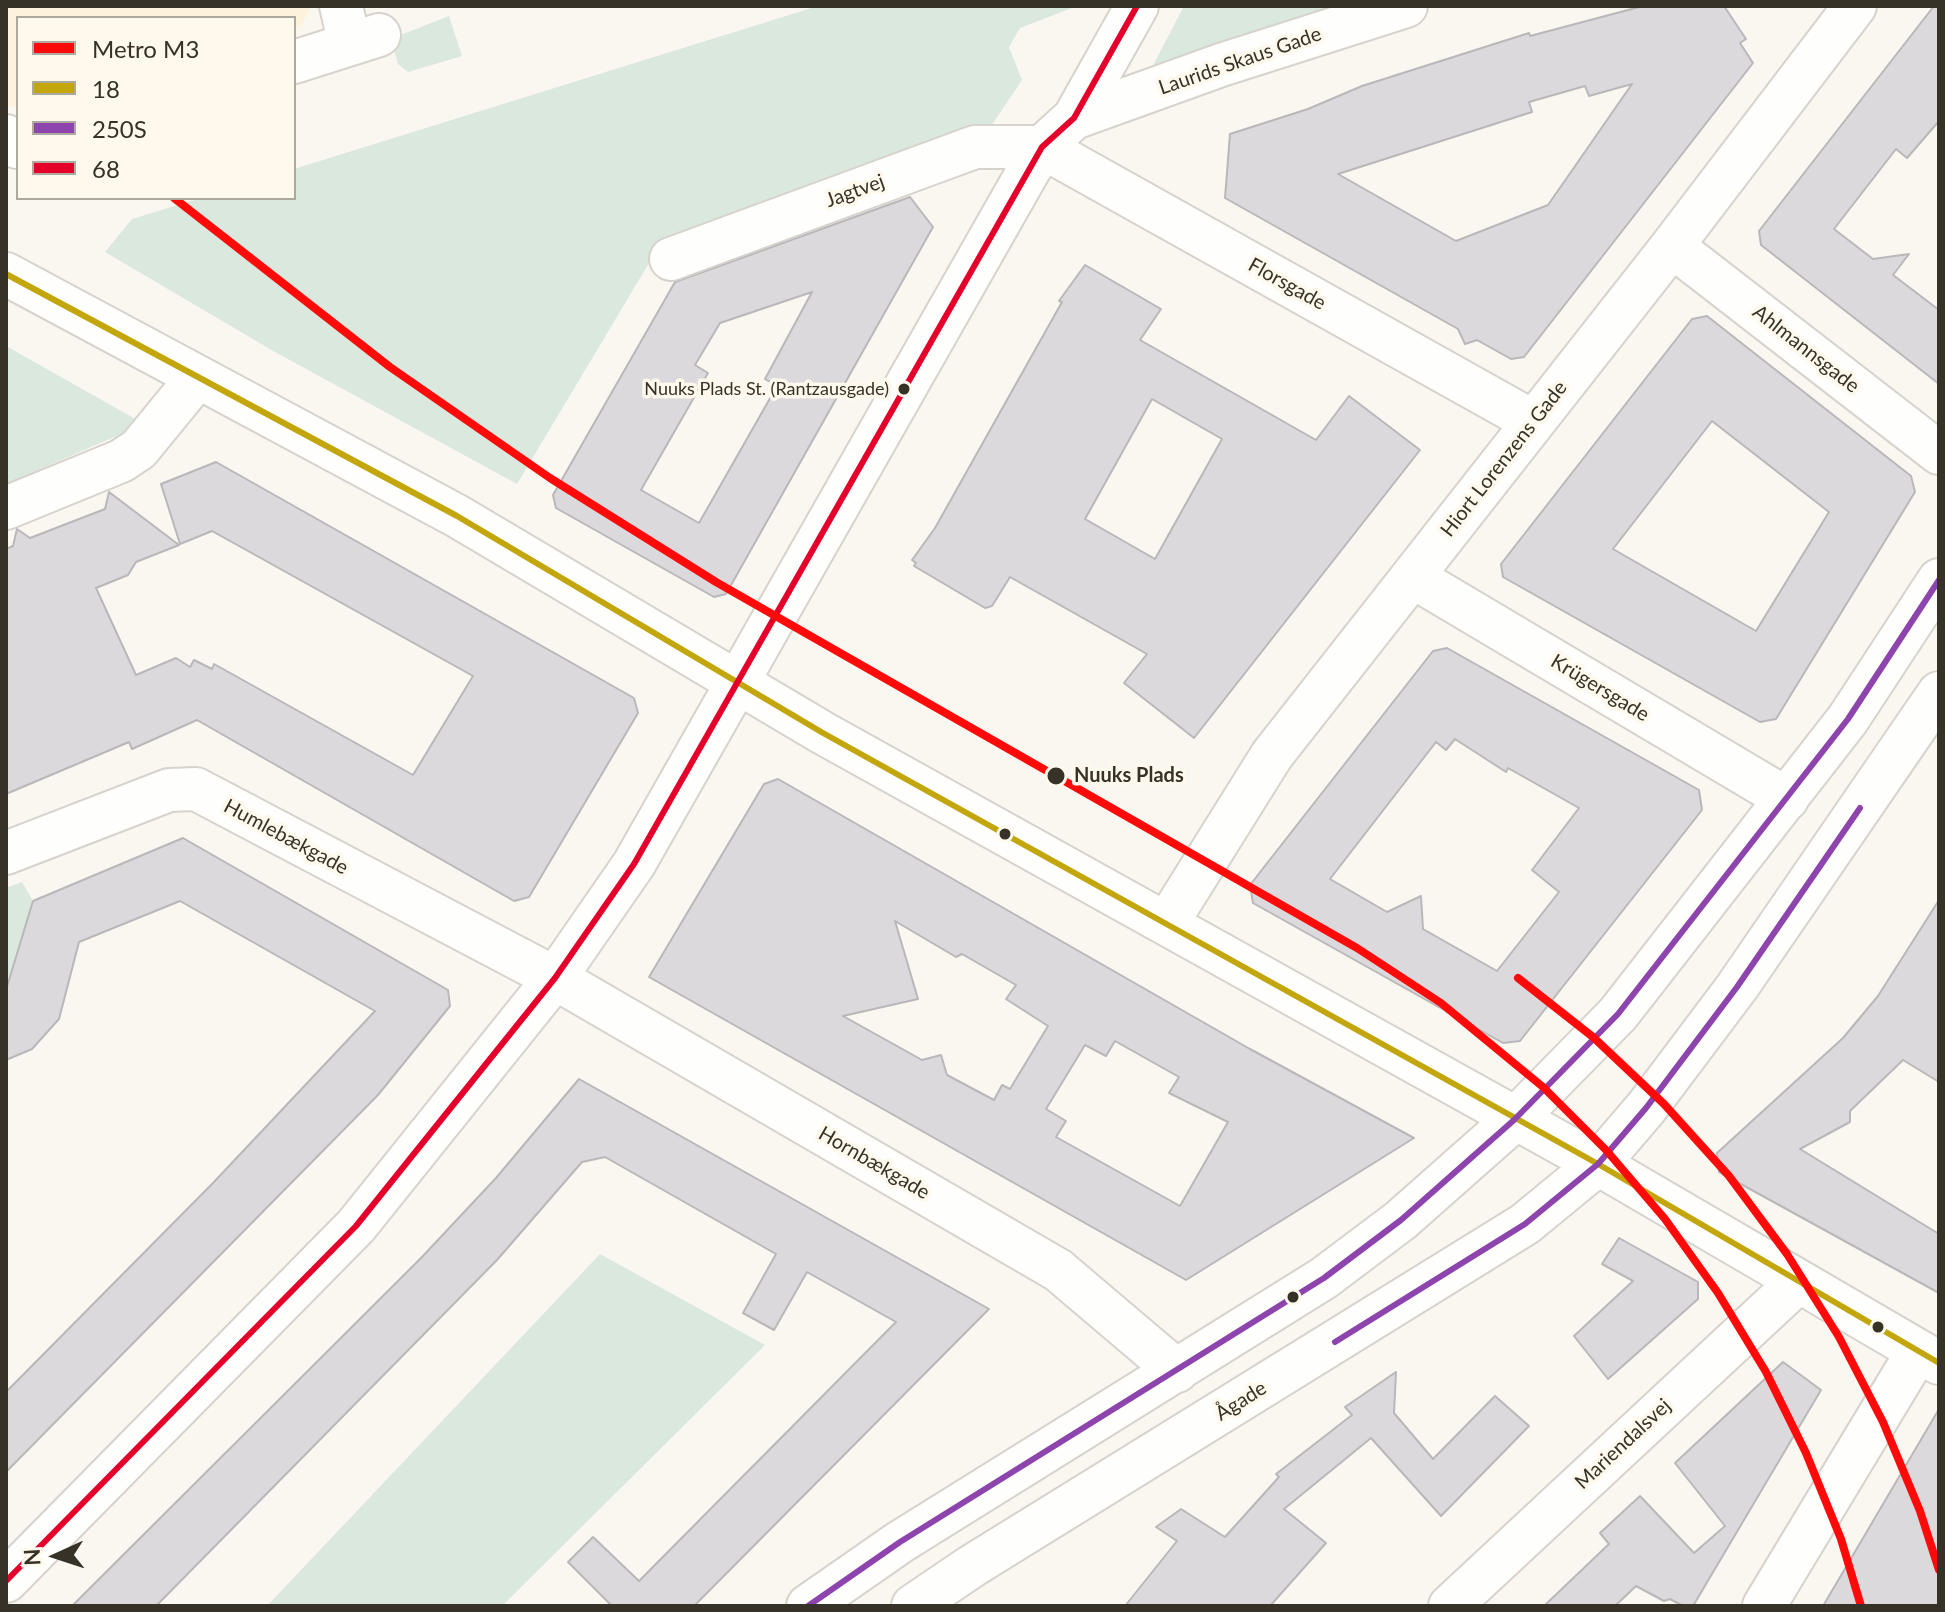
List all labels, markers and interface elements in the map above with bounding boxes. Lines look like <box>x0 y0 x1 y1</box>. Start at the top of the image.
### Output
legend <box>16 16 296 200</box>
street label: Laurids Skaus Gade <box>1156 22 1324 100</box>
text: Metro M3 <box>92 34 199 63</box>
text: 18 <box>92 74 120 103</box>
text: 250S <box>92 114 147 143</box>
text: 68 <box>92 154 120 183</box>
street label: Jagtvej <box>822 169 888 213</box>
street label: Florsgade <box>1244 253 1330 315</box>
street label: Ahlmannsgade <box>1748 300 1864 398</box>
street label: Hiort Lorenzens Gade <box>1436 376 1572 542</box>
place label: Nuuks Plads St. (Rantzausgade) <box>644 378 889 400</box>
marker: Nuuks Plads St. (Rantzausgade) <box>896 381 912 397</box>
street label: Krügersgade <box>1547 649 1653 727</box>
place label: Nuuks Plads <box>1074 764 1184 788</box>
marker: Nuuks Plads <box>1045 765 1067 787</box>
street label: Humlebækgade <box>220 794 352 880</box>
unlabelled marker <box>997 826 1013 842</box>
street label: Hornbækgade <box>814 1122 934 1204</box>
unlabelled marker <box>1285 1289 1301 1305</box>
unlabelled marker <box>1870 1319 1886 1335</box>
street label: Ågade <box>1211 1376 1271 1426</box>
street label: Mariendalsvej <box>1570 1394 1676 1494</box>
north arrow <box>16 1516 96 1596</box>
text: N <box>18 1548 45 1566</box>

